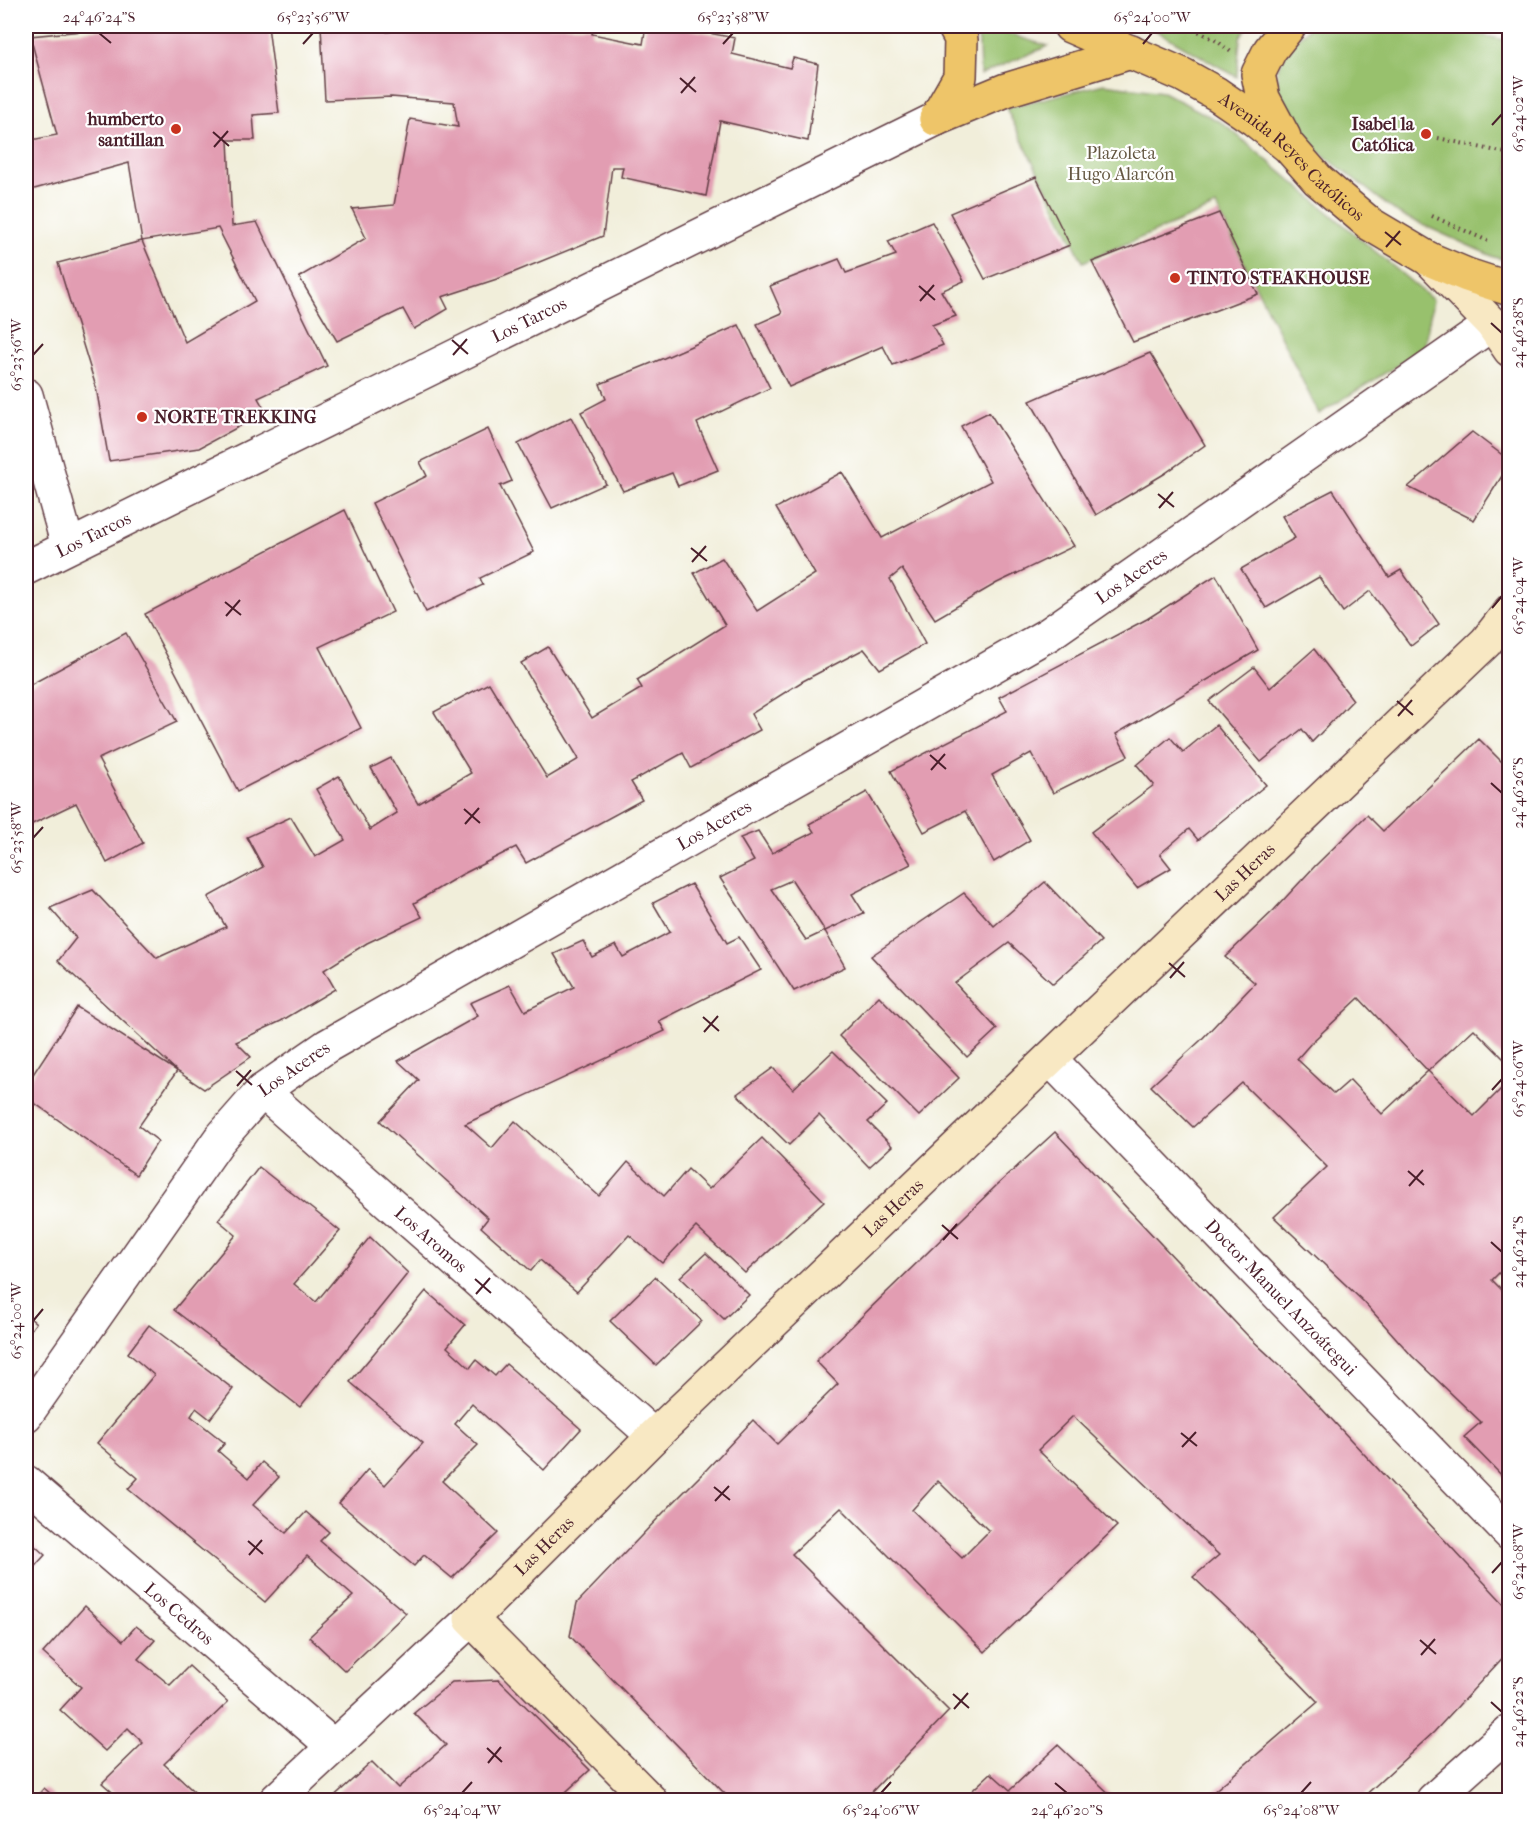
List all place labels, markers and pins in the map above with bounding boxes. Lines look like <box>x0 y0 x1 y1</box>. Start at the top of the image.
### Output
place label: humberto santillan <box>86 109 165 151</box>
place label: Isabel la Católica <box>1352 114 1415 156</box>
marker: humberto santillan <box>169 122 183 136</box>
marker: Isabel la Católica <box>1419 127 1433 141</box>
place label: TINTO STEAKHOUSE <box>1186 268 1370 289</box>
marker: TINTO STEAKHOUSE <box>1168 271 1182 285</box>
place label: NORTE TREKKING <box>154 407 317 428</box>
marker: NORTE TREKKING <box>135 410 149 424</box>

